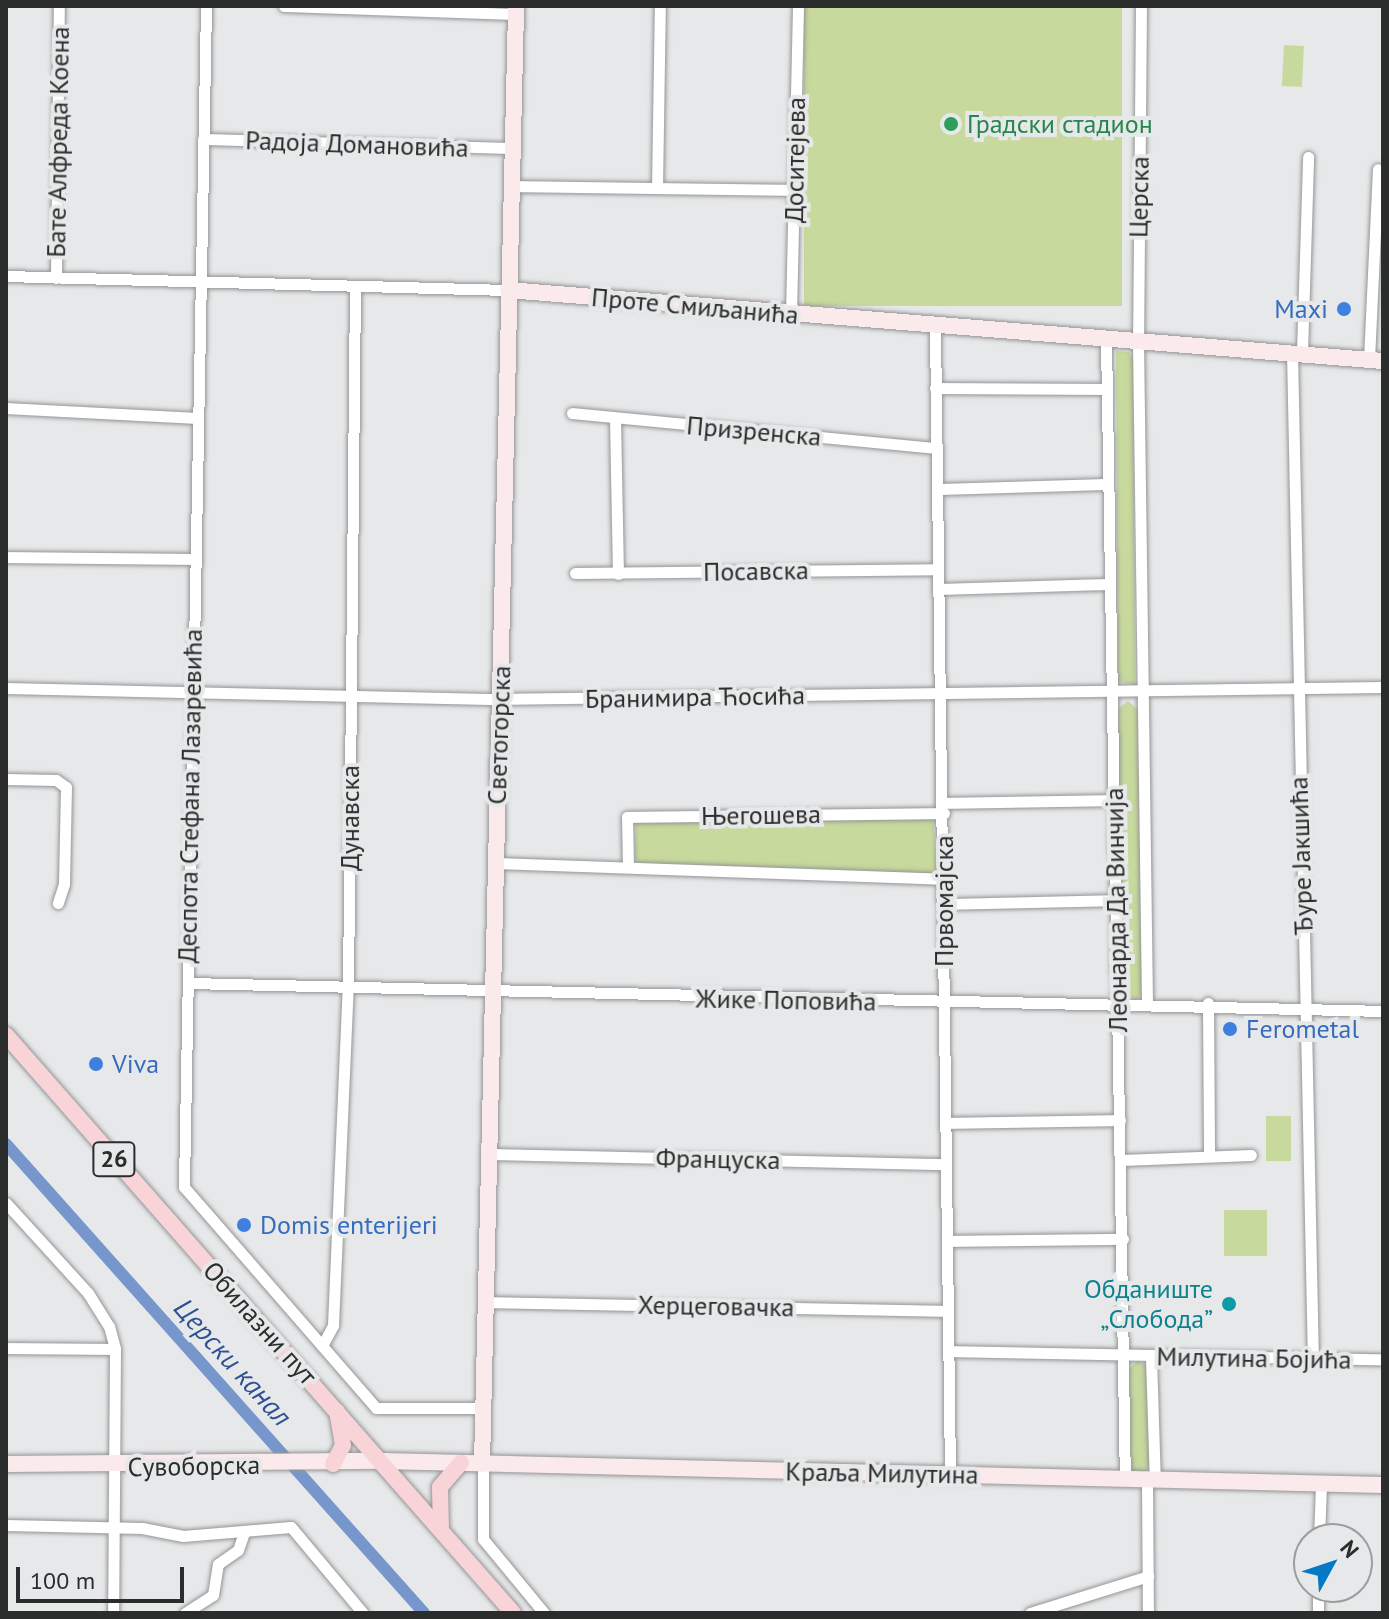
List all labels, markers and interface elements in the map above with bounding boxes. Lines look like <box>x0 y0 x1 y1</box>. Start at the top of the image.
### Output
street label: Бате Алфреда Коена <box>40 26 76 258</box>
street label: Доситејева <box>778 97 812 223</box>
place label: Градски стадион <box>967 108 1153 140</box>
marker: Градски стадион <box>942 115 960 133</box>
street label: Радоја Домановића <box>245 125 469 163</box>
street label: Церска <box>1123 156 1155 238</box>
street label: Проте Смиљанића <box>590 281 800 331</box>
place label: Maxi <box>1274 293 1328 325</box>
marker: Maxi <box>1335 300 1353 318</box>
street label: Призренска <box>685 410 823 452</box>
street label: Посавска <box>703 554 809 588</box>
street label: Деспота Стефана Лазаревића <box>171 628 209 964</box>
street label: Светогорска <box>481 665 517 805</box>
street label: Бранимира Ћосића <box>584 679 806 715</box>
street label: Дунавска <box>334 765 366 871</box>
street label: Ђуре Јакшића <box>1283 776 1319 936</box>
street label: Леонарда Да Винчија <box>1098 787 1134 1033</box>
street label: Његошева <box>701 798 821 832</box>
street label: Првомајска <box>928 835 960 967</box>
street label: Жике Поповића <box>695 983 877 1017</box>
place label: Ferometal <box>1246 1013 1359 1045</box>
marker: Ferometal <box>1221 1020 1239 1038</box>
place label: Viva <box>112 1048 159 1080</box>
marker: Viva <box>87 1055 105 1073</box>
road number: 26 <box>92 1139 136 1179</box>
street label: Француска <box>655 1142 781 1176</box>
place label: Domis enterijeri <box>260 1209 438 1241</box>
marker: Domis enterijeri <box>235 1216 253 1234</box>
street label: Обилазни пут <box>197 1255 323 1391</box>
place label: Обданиште „Слобода” <box>1084 1273 1213 1334</box>
street label: Херцеговачка <box>637 1289 795 1323</box>
water label: Церски канал <box>167 1291 299 1433</box>
marker: Обданиште „Слобода” <box>1220 1295 1238 1313</box>
street label: Милутина Бојића <box>1156 1341 1352 1375</box>
street label: Сувоборска <box>127 1449 261 1483</box>
street label: Краља Милутина <box>785 1456 979 1490</box>
north arrow <box>1293 1523 1373 1603</box>
text: N <box>1334 1534 1365 1563</box>
scale bar <box>20 1551 188 1601</box>
text: 100 m <box>30 1565 95 1596</box>

